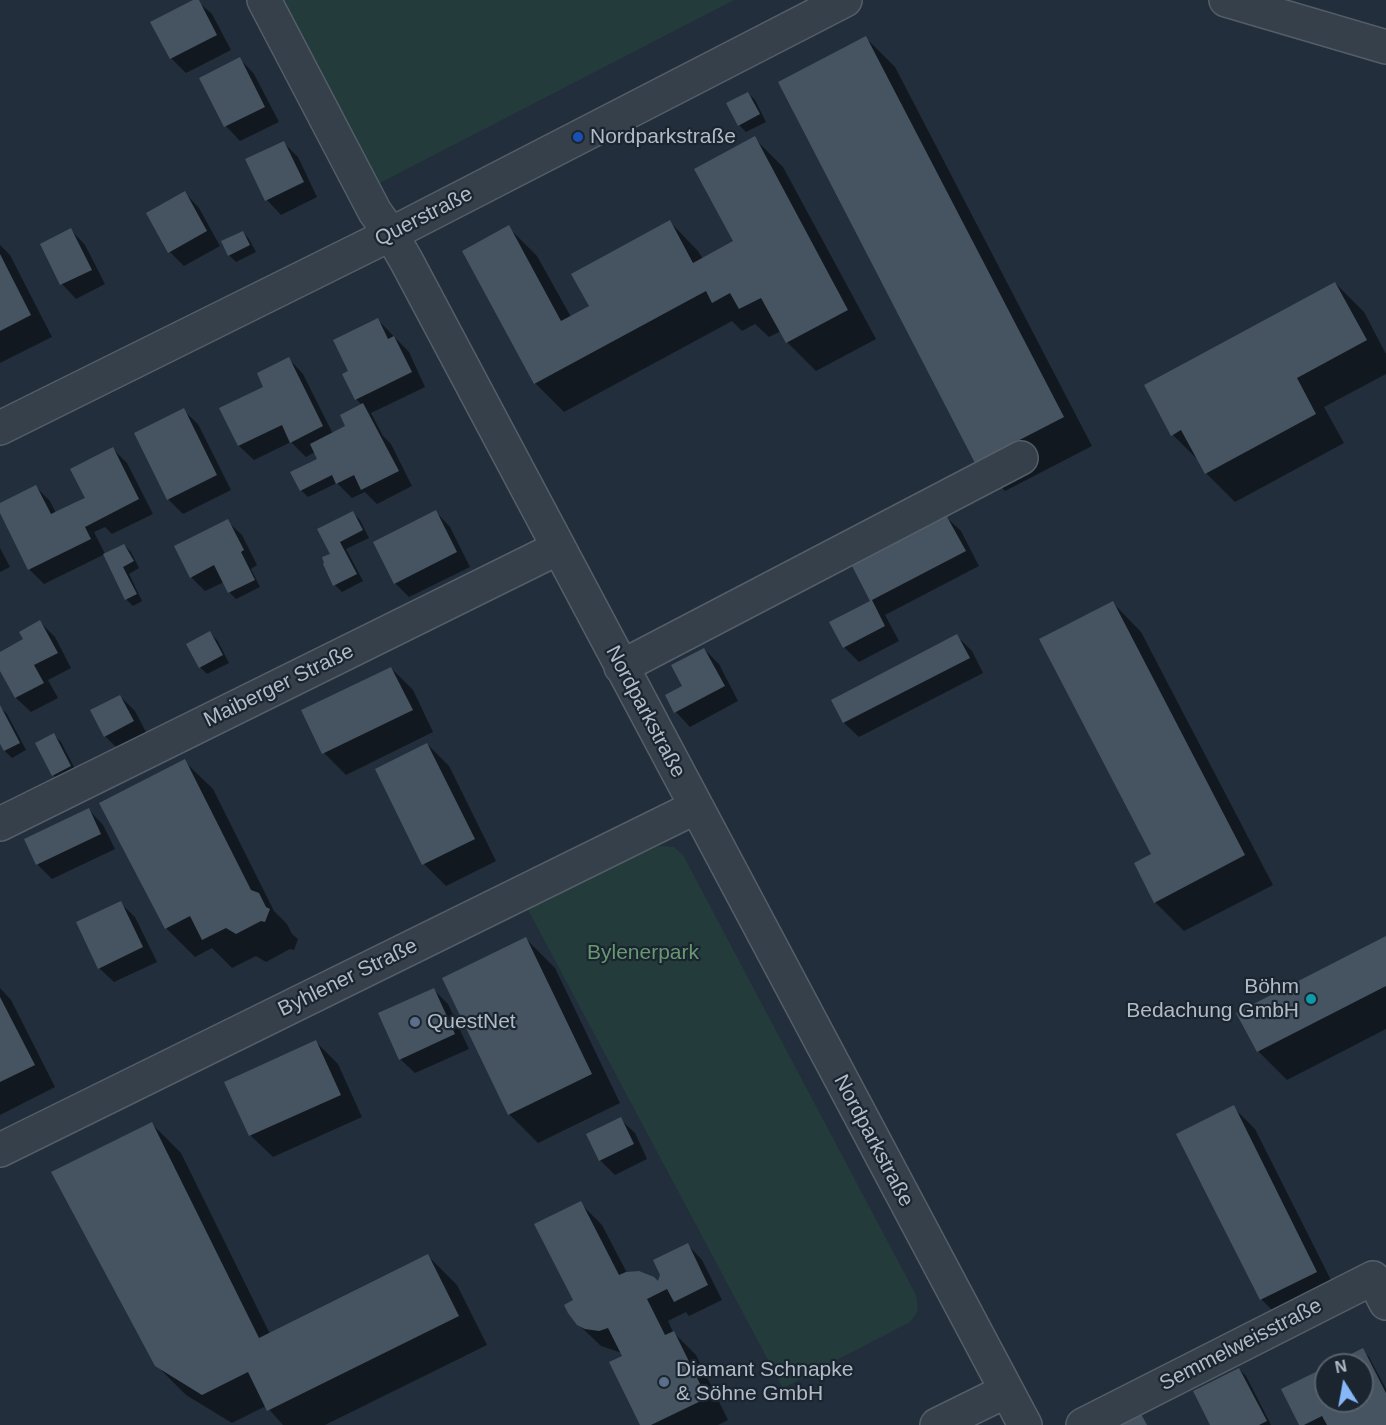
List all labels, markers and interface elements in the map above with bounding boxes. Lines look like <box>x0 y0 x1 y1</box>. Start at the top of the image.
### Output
place label: Nordparkstraße <box>590 124 736 150</box>
marker: Nordparkstraße <box>571 130 585 144</box>
street label: Querstraße <box>371 182 477 252</box>
street label: Maiberger Straße <box>200 639 358 733</box>
street label: Nordparkstraße <box>600 642 690 782</box>
street label: Byhlener Straße <box>274 933 422 1023</box>
park label: Bylenerpark <box>587 940 699 966</box>
place label: Böhm Bedachung GmbH <box>1126 974 1299 1024</box>
marker: Böhm Bedachung GmbH <box>1304 992 1318 1006</box>
place label: QuestNet <box>427 1009 516 1035</box>
marker: QuestNet <box>408 1015 422 1029</box>
street label: Nordparkstraße <box>828 1071 918 1211</box>
street label: Semmelweisstraße <box>1156 1293 1326 1397</box>
north arrow <box>1314 1353 1374 1413</box>
place label: Diamant Schnapke & Söhne GmbH <box>676 1357 853 1407</box>
text: N <box>1334 1357 1348 1376</box>
marker: Diamant Schnapke & Söhne GmbH <box>657 1375 671 1389</box>

